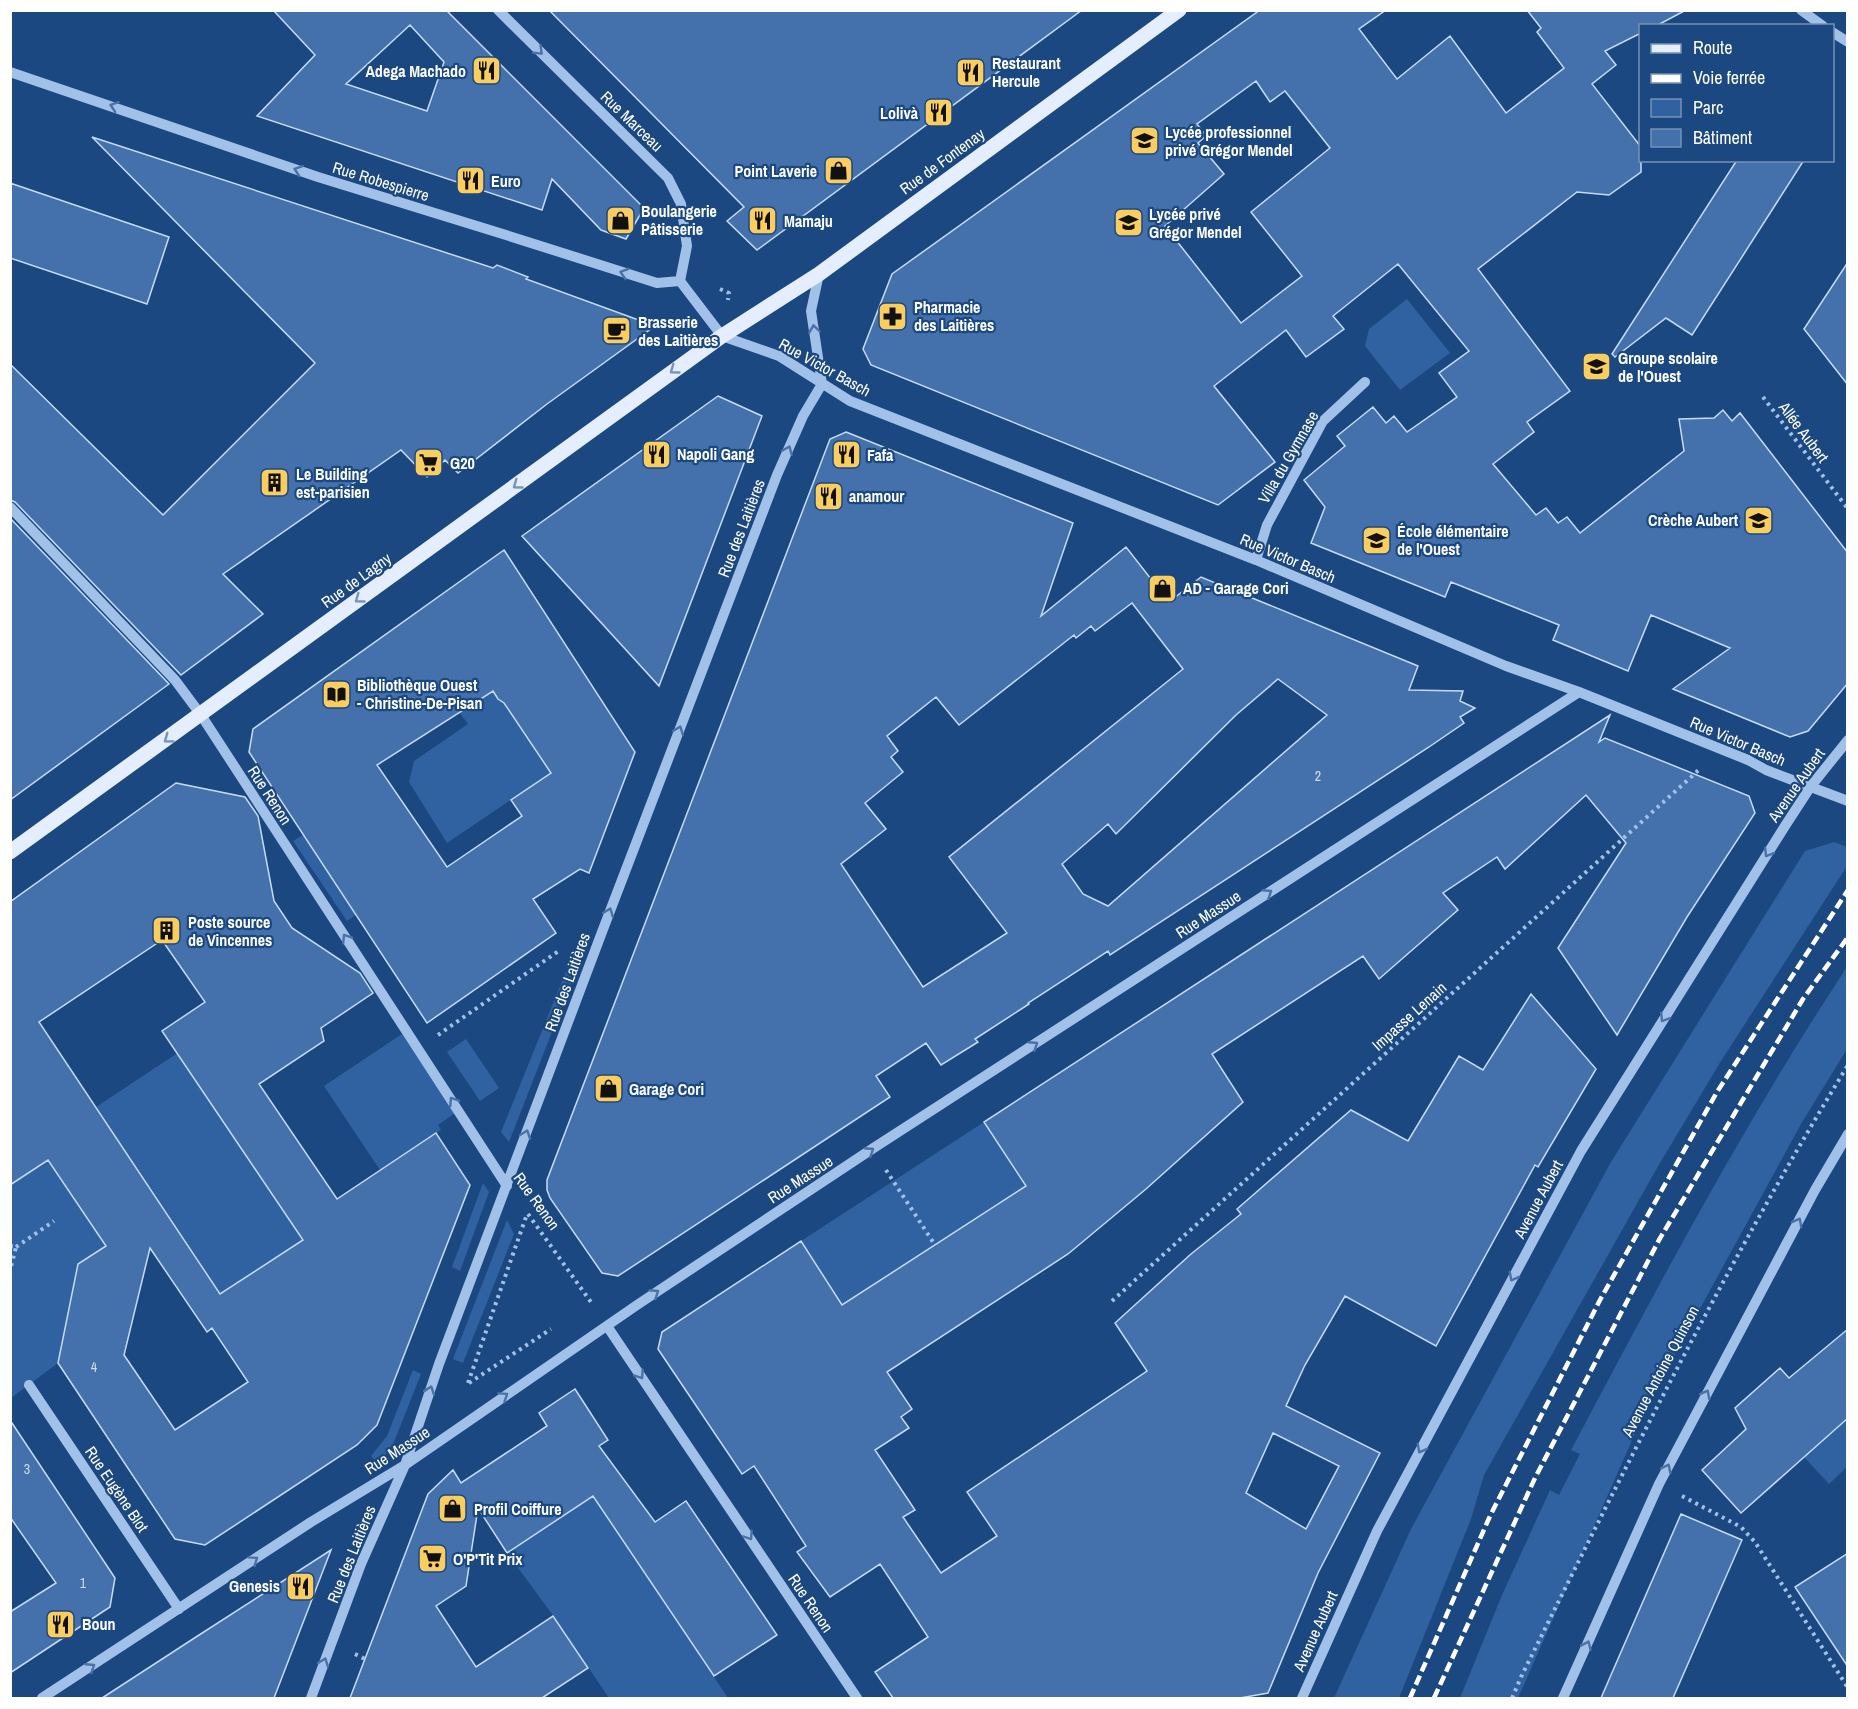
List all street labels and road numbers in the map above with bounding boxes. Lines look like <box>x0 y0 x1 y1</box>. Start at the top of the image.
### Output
street label: Rue Marceau <box>596 86 668 156</box>
street label: Rue de Fontenay <box>895 122 989 199</box>
street label: Rue Robespierre <box>330 156 432 206</box>
street label: Rue Victor Basch <box>775 333 875 401</box>
street label: Allée Aubert <box>1773 396 1834 467</box>
street label: Villa du Gymnase <box>1253 407 1323 507</box>
street label: Rue des Laitières <box>712 476 770 580</box>
street label: Rue Victor Basch <box>1237 528 1339 588</box>
street label: Rue de Lagny <box>316 547 396 613</box>
street label: Rue Victor Basch <box>1687 711 1789 771</box>
street label: Avenue Aubert <box>1762 743 1830 827</box>
street label: Rue Renon <box>243 761 297 829</box>
street label: Rue Massue <box>1171 885 1245 943</box>
street label: Rue des Laitières <box>539 930 595 1034</box>
street label: Impasse Lenain <box>1367 977 1451 1055</box>
street label: Rue Massue <box>763 1150 837 1208</box>
street label: Avenue Aubert <box>1508 1156 1568 1243</box>
street label: Rue Renon <box>509 1168 565 1234</box>
street label: Avenue Antoine Quinson <box>1616 1302 1704 1441</box>
street label: Rue Massue <box>360 1421 434 1479</box>
street label: Rue Eugène Blot <box>80 1442 154 1537</box>
street label: Rue des Laitières <box>321 1502 381 1606</box>
street label: Rue Renon <box>783 1569 839 1637</box>
street label: Avenue Aubert <box>1287 1587 1343 1676</box>

